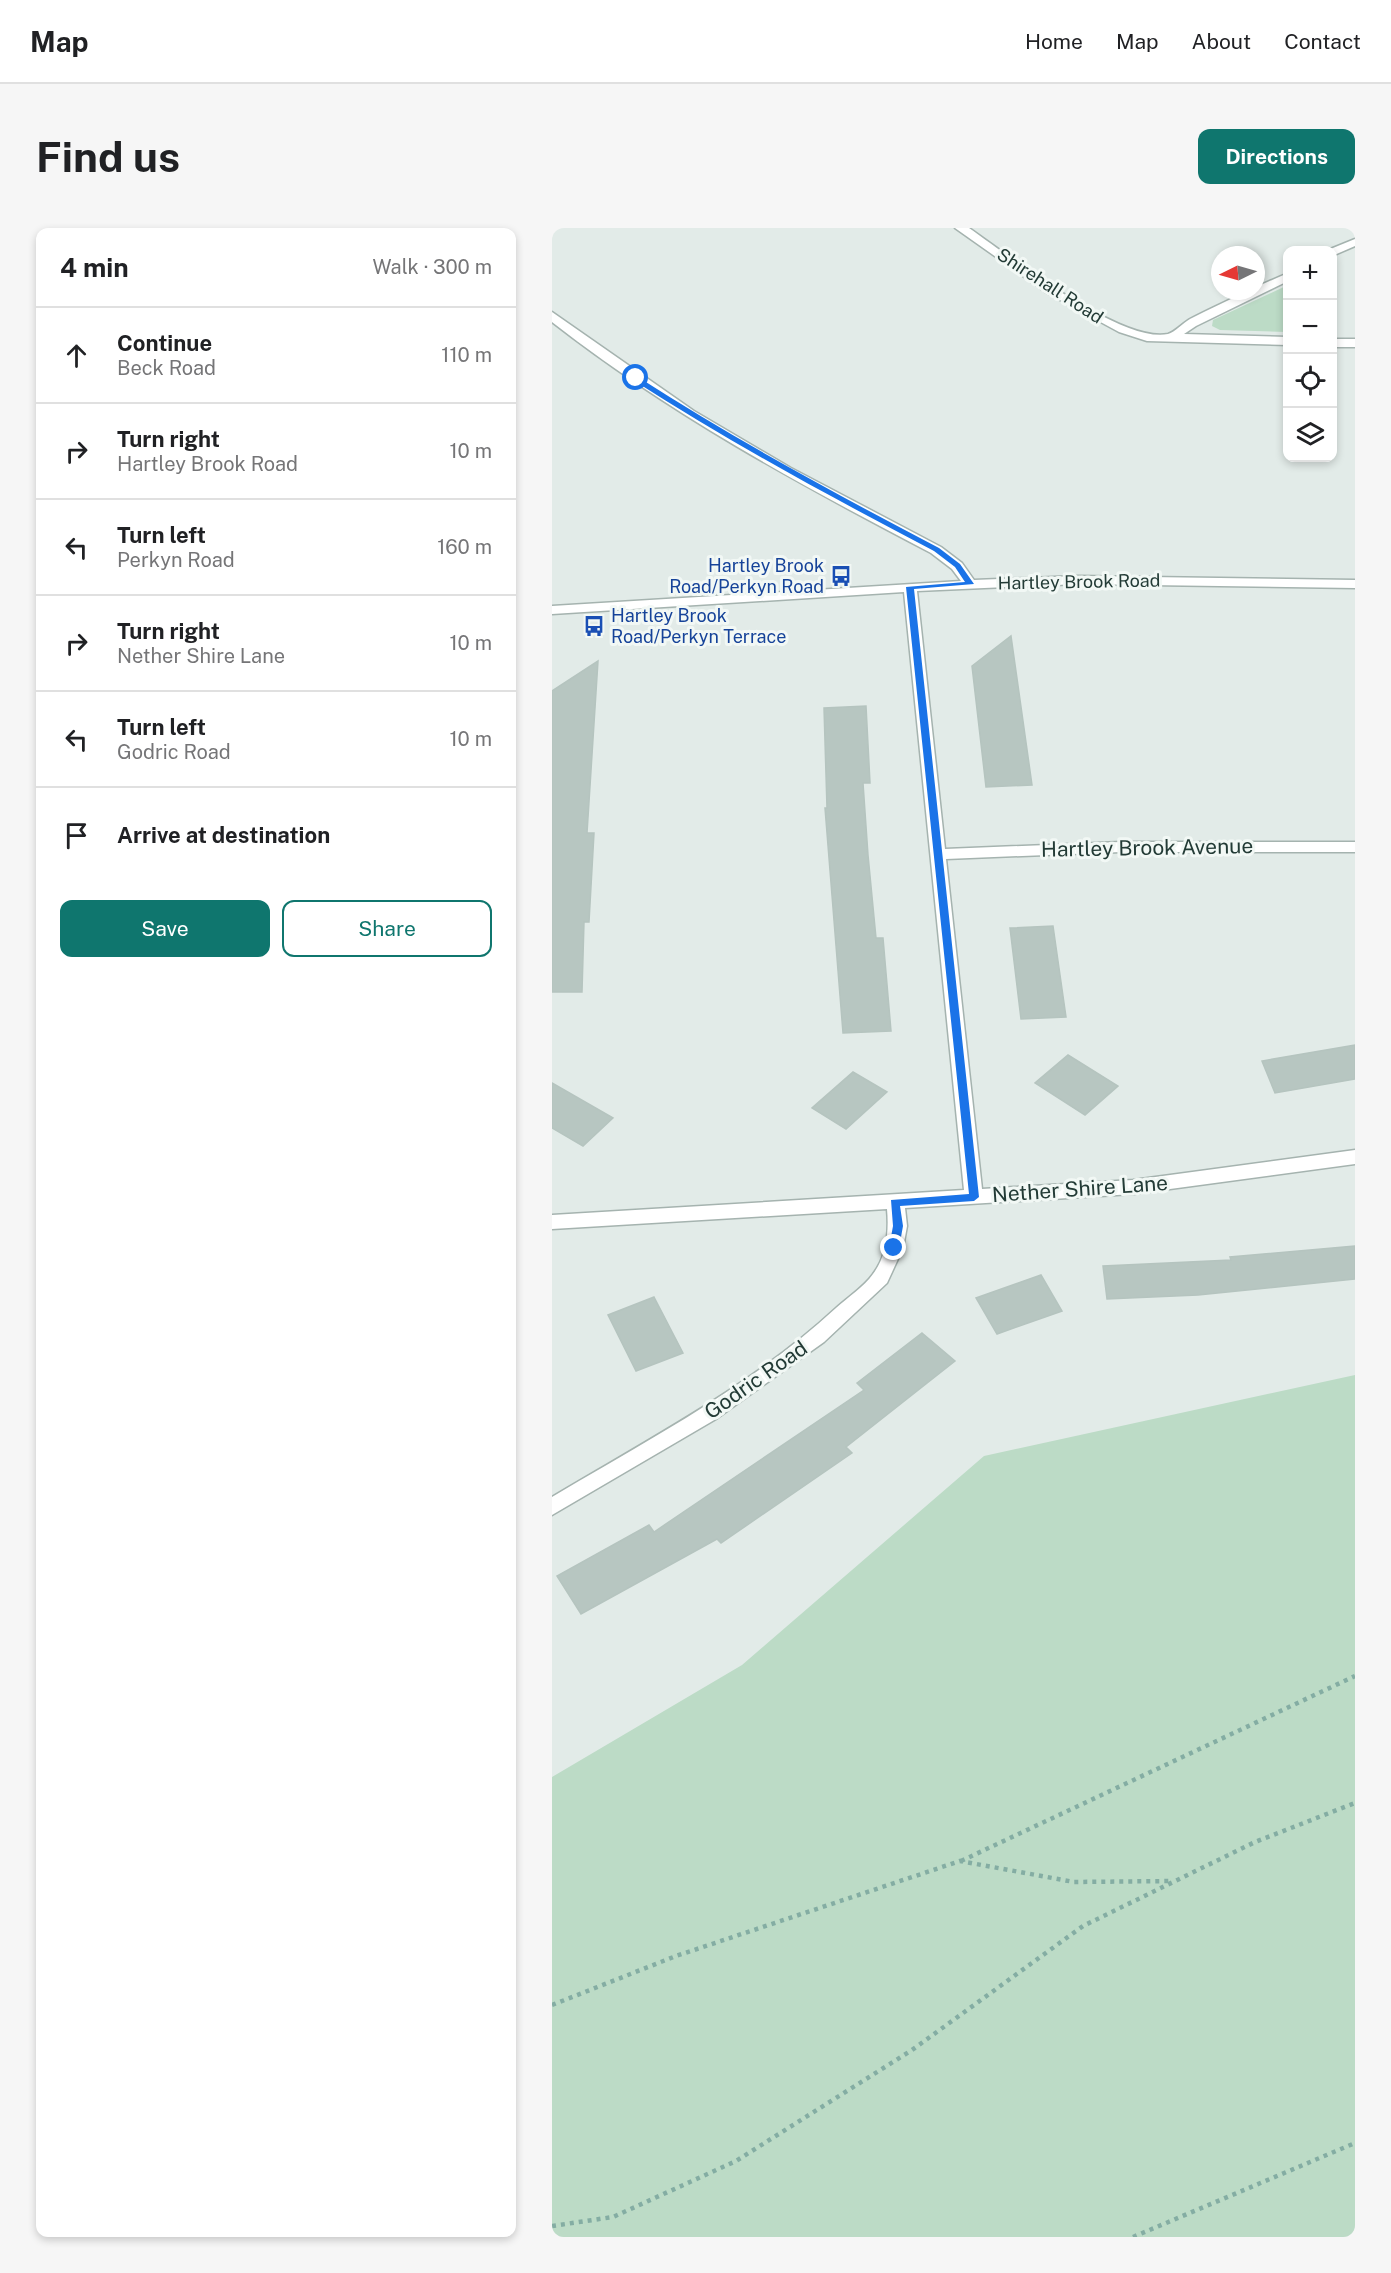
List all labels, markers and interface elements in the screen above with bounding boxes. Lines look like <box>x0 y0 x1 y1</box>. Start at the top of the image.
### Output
text: Map <box>30 25 89 58</box>
text: Home <box>1025 29 1083 54</box>
text: Map <box>1116 29 1159 54</box>
text: About <box>1192 29 1251 54</box>
text: Contact <box>1284 29 1361 54</box>
button: Directions <box>1198 129 1355 184</box>
text: Find us <box>36 132 180 181</box>
street label: Shirehall Road <box>993 244 1107 328</box>
north arrow <box>1211 246 1265 300</box>
map controls <box>1283 246 1337 462</box>
button: + <box>1283 246 1337 300</box>
text: 4 min <box>60 252 129 283</box>
text: Walk · 300 m <box>372 255 492 279</box>
button: − <box>1283 300 1337 354</box>
text: Continue <box>117 330 212 356</box>
icon: ahead <box>60 339 93 372</box>
text: 110 m <box>441 343 492 367</box>
button: locate <box>1283 354 1337 408</box>
text: Beck Road <box>117 356 216 380</box>
route start <box>622 364 648 390</box>
button: layers <box>1283 408 1337 462</box>
text: Turn right <box>117 426 220 452</box>
icon: right <box>60 435 93 468</box>
text: 10 m <box>449 439 492 463</box>
text: Hartley Brook Road <box>117 452 298 476</box>
text: Turn left <box>117 522 206 548</box>
icon: left <box>60 531 93 564</box>
text: 160 m <box>437 535 492 559</box>
text: Perkyn Road <box>117 548 235 572</box>
place label: Hartley Brook Road/Perkyn Road <box>669 555 824 597</box>
bus stop icon: Hartley Brook Road/Perkyn Road <box>829 564 853 588</box>
street label: Hartley Brook Road <box>997 570 1161 593</box>
place label: Hartley Brook Road/Perkyn Terrace <box>611 605 786 647</box>
bus stop icon: Hartley Brook Road/Perkyn Terrace <box>582 614 606 638</box>
text: Turn right <box>117 618 220 644</box>
icon: right <box>60 627 93 660</box>
text: 10 m <box>449 631 492 655</box>
text: Nether Shire Lane <box>117 644 285 668</box>
text: Turn left <box>117 714 206 740</box>
icon: left <box>60 723 93 756</box>
text: 10 m <box>449 727 492 751</box>
text: Godric Road <box>117 740 231 764</box>
icon: arrive <box>60 819 93 852</box>
text: Arrive at destination <box>117 822 330 848</box>
street label: Hartley Brook Avenue <box>1041 833 1253 862</box>
button: Save <box>60 900 270 957</box>
button: Share <box>282 900 492 957</box>
street label: Nether Shire Lane <box>991 1170 1169 1207</box>
route end <box>880 1234 906 1260</box>
street label: Godric Road <box>700 1335 812 1424</box>

